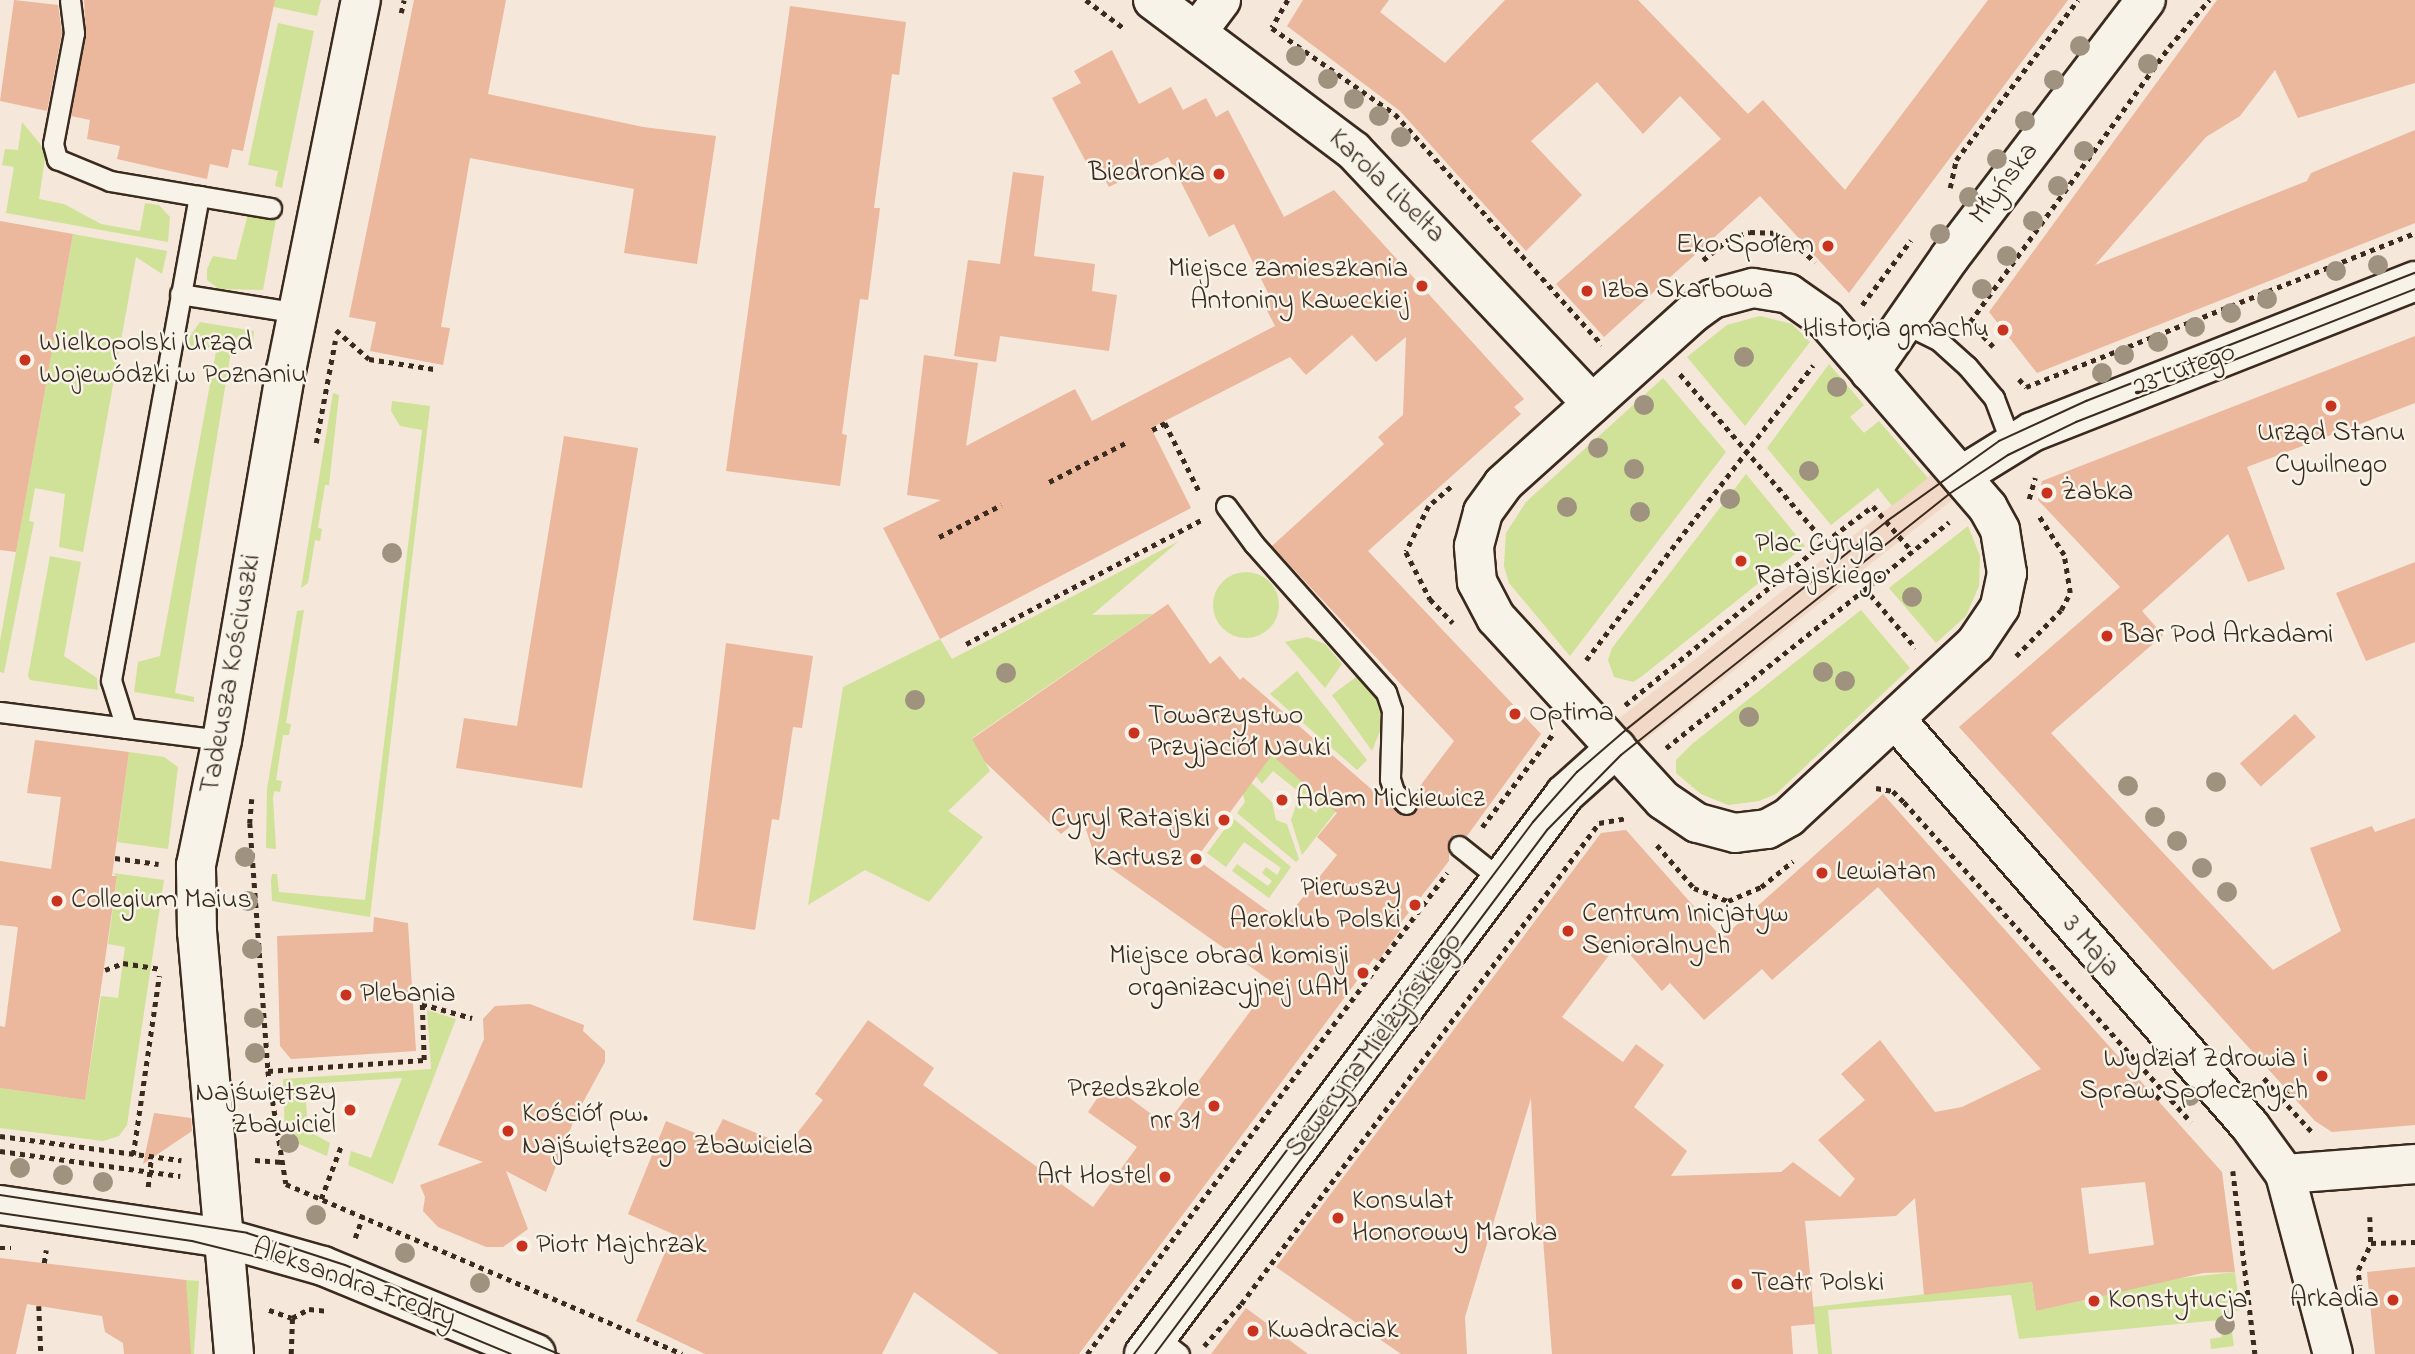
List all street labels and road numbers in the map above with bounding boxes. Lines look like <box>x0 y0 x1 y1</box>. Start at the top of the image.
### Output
street label: Karola Libelta <box>1320 123 1452 251</box>
street label: Młyńska <box>1963 136 2047 232</box>
street label: 23 Lutego <box>2128 336 2240 406</box>
street label: Tadeusza Kościuszki <box>194 552 270 796</box>
street label: 3 Maja <box>2054 909 2126 985</box>
street label: Seweryna Mielżyńskiego <box>1279 927 1471 1165</box>
street label: Aleksandra Fredry <box>248 1232 460 1336</box>

